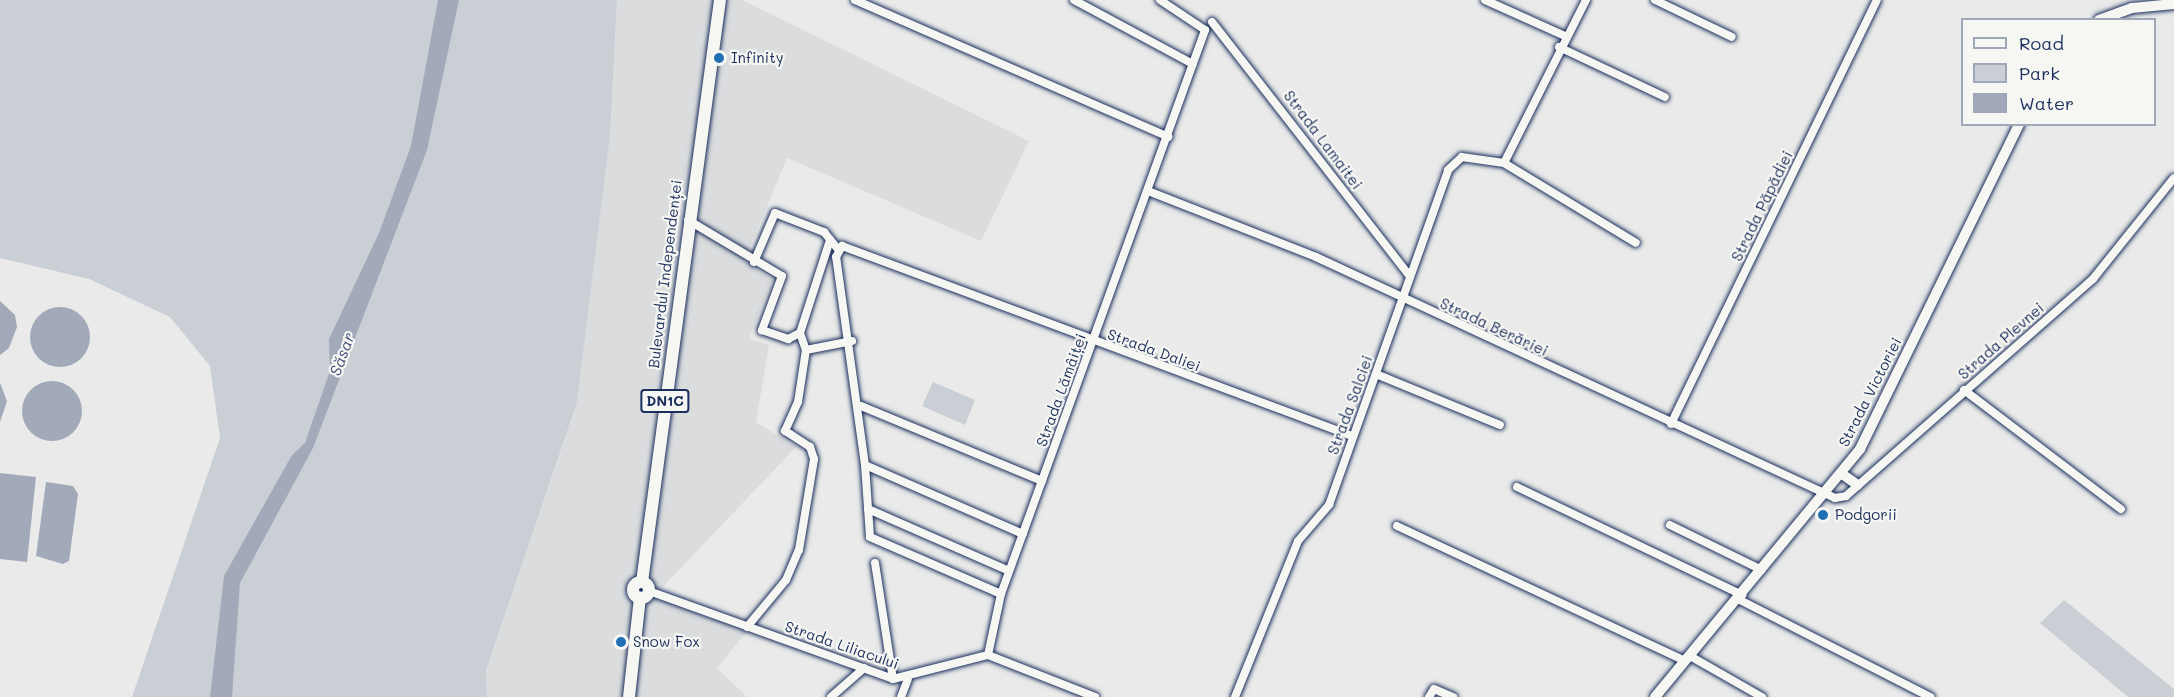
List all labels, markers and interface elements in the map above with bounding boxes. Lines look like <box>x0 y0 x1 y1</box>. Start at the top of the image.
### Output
legend <box>1961 18 2156 126</box>
text: Road <box>2019 31 2064 55</box>
place label: Infinity <box>731 49 784 67</box>
marker: Infinity <box>712 51 726 65</box>
text: Park <box>2019 61 2060 85</box>
street label: Strada Lamaitei <box>1280 87 1366 193</box>
text: Water <box>2019 91 2074 115</box>
street label: Strada Păpădiei <box>1727 148 1797 264</box>
street label: Bulevardul Independenței <box>645 179 685 369</box>
street label: Strada Berăriei <box>1437 294 1551 360</box>
street label: Strada Plevnei <box>1954 299 2048 383</box>
street label: Strada Daliei <box>1105 325 1203 375</box>
water label: Săsar <box>325 330 359 378</box>
street label: Strada Lămâiței <box>1032 331 1090 449</box>
street label: Strada Victoriei <box>1835 334 1905 450</box>
street label: Strada Salciei <box>1324 353 1376 457</box>
road number: DN1C <box>640 390 690 412</box>
place label: Podgorii <box>1835 506 1897 524</box>
marker: Podgorii <box>1816 508 1830 522</box>
street label: Strada Liliacului <box>783 617 901 673</box>
place label: Snow Fox <box>633 633 700 651</box>
marker: Snow Fox <box>614 635 628 649</box>

